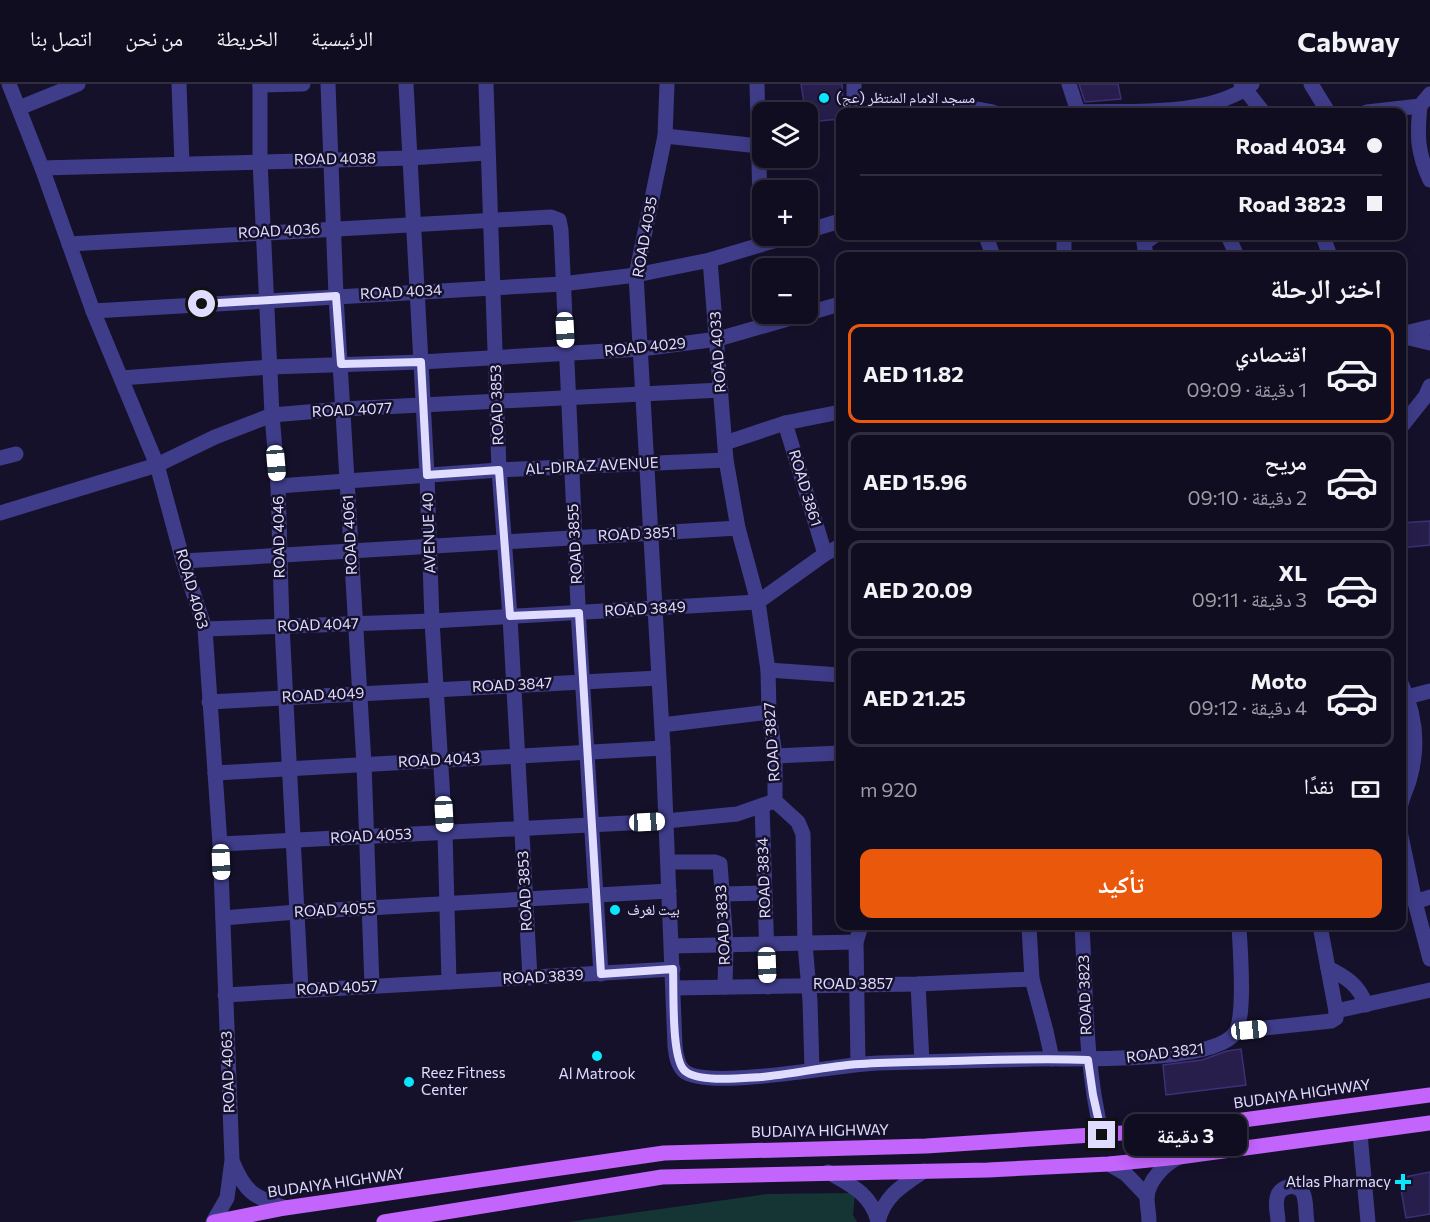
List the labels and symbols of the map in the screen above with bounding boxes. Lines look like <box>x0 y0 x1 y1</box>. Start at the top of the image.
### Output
place label: مسجد الامام المنتظر (عج) <box>836 88 975 108</box>
marker: مسجد الامام المنتظر (عج) <box>817 91 831 105</box>
street label: ROAD 4038 <box>294 148 376 168</box>
street label: ROAD 4035 <box>628 195 660 279</box>
street label: ROAD 4036 <box>237 219 321 241</box>
street label: ROAD 4034 <box>359 280 442 302</box>
route start <box>188 290 215 317</box>
street label: ROAD 4033 <box>705 311 729 393</box>
car <box>555 312 575 348</box>
street label: ROAD 4029 <box>603 333 687 359</box>
street label: ROAD 3853 <box>486 364 506 446</box>
street label: ROAD 4077 <box>311 398 393 420</box>
car <box>265 444 287 482</box>
street label: ROAD 3861 <box>786 447 826 528</box>
street label: AL-DIRAZ AVENUE <box>525 453 659 477</box>
street label: AVENUE 40 <box>418 492 438 574</box>
street label: ROAD 4046 <box>268 495 288 579</box>
street label: ROAD 4061 <box>338 495 360 576</box>
street label: ROAD 3855 <box>563 503 585 585</box>
street label: ROAD 3851 <box>597 522 677 544</box>
street label: ROAD 4063 <box>173 547 213 631</box>
street label: ROAD 3849 <box>604 597 686 619</box>
street label: ROAD 4047 <box>277 614 359 634</box>
street label: ROAD 3847 <box>471 673 553 695</box>
street label: ROAD 4049 <box>281 683 365 705</box>
street label: ROAD 3827 <box>759 702 783 782</box>
street label: ROAD 4043 <box>397 748 480 770</box>
car <box>434 796 454 832</box>
car <box>629 812 665 832</box>
street label: ROAD 4053 <box>330 824 412 846</box>
street label: ROAD 3834 <box>753 837 773 919</box>
car <box>211 844 231 880</box>
street label: ROAD 3853 <box>513 850 535 932</box>
street label: ROAD 3833 <box>711 884 733 966</box>
street label: ROAD 4055 <box>294 898 376 920</box>
place label: بيت لغرف <box>627 900 680 919</box>
marker: بيت لغرف <box>608 903 622 917</box>
car <box>757 947 777 983</box>
street label: ROAD 3823 <box>1074 955 1094 1036</box>
street label: ROAD 3839 <box>502 965 584 987</box>
street label: ROAD 3857 <box>813 974 893 992</box>
street label: ROAD 4057 <box>296 976 378 998</box>
car <box>1230 1019 1268 1041</box>
street label: ROAD 4063 <box>217 1031 237 1113</box>
street label: ROAD 3821 <box>1125 1038 1205 1066</box>
marker: Al Matrook <box>590 1049 604 1063</box>
place label: Reez Fitness Center <box>421 1063 506 1098</box>
place label: Al Matrook <box>558 1064 636 1082</box>
street label: BUDAIYA HIGHWAY <box>1232 1074 1372 1112</box>
marker: Reez Fitness Center <box>402 1075 416 1089</box>
callout: 3 دقيقة <box>1123 1114 1246 1156</box>
street label: BUDAIYA HIGHWAY <box>751 1120 889 1140</box>
route end <box>1088 1121 1115 1148</box>
street label: BUDAIYA HIGHWAY <box>266 1163 406 1201</box>
place label: Atlas Pharmacy <box>1286 1172 1391 1190</box>
marker: Atlas Pharmacy <box>1396 1175 1410 1189</box>

